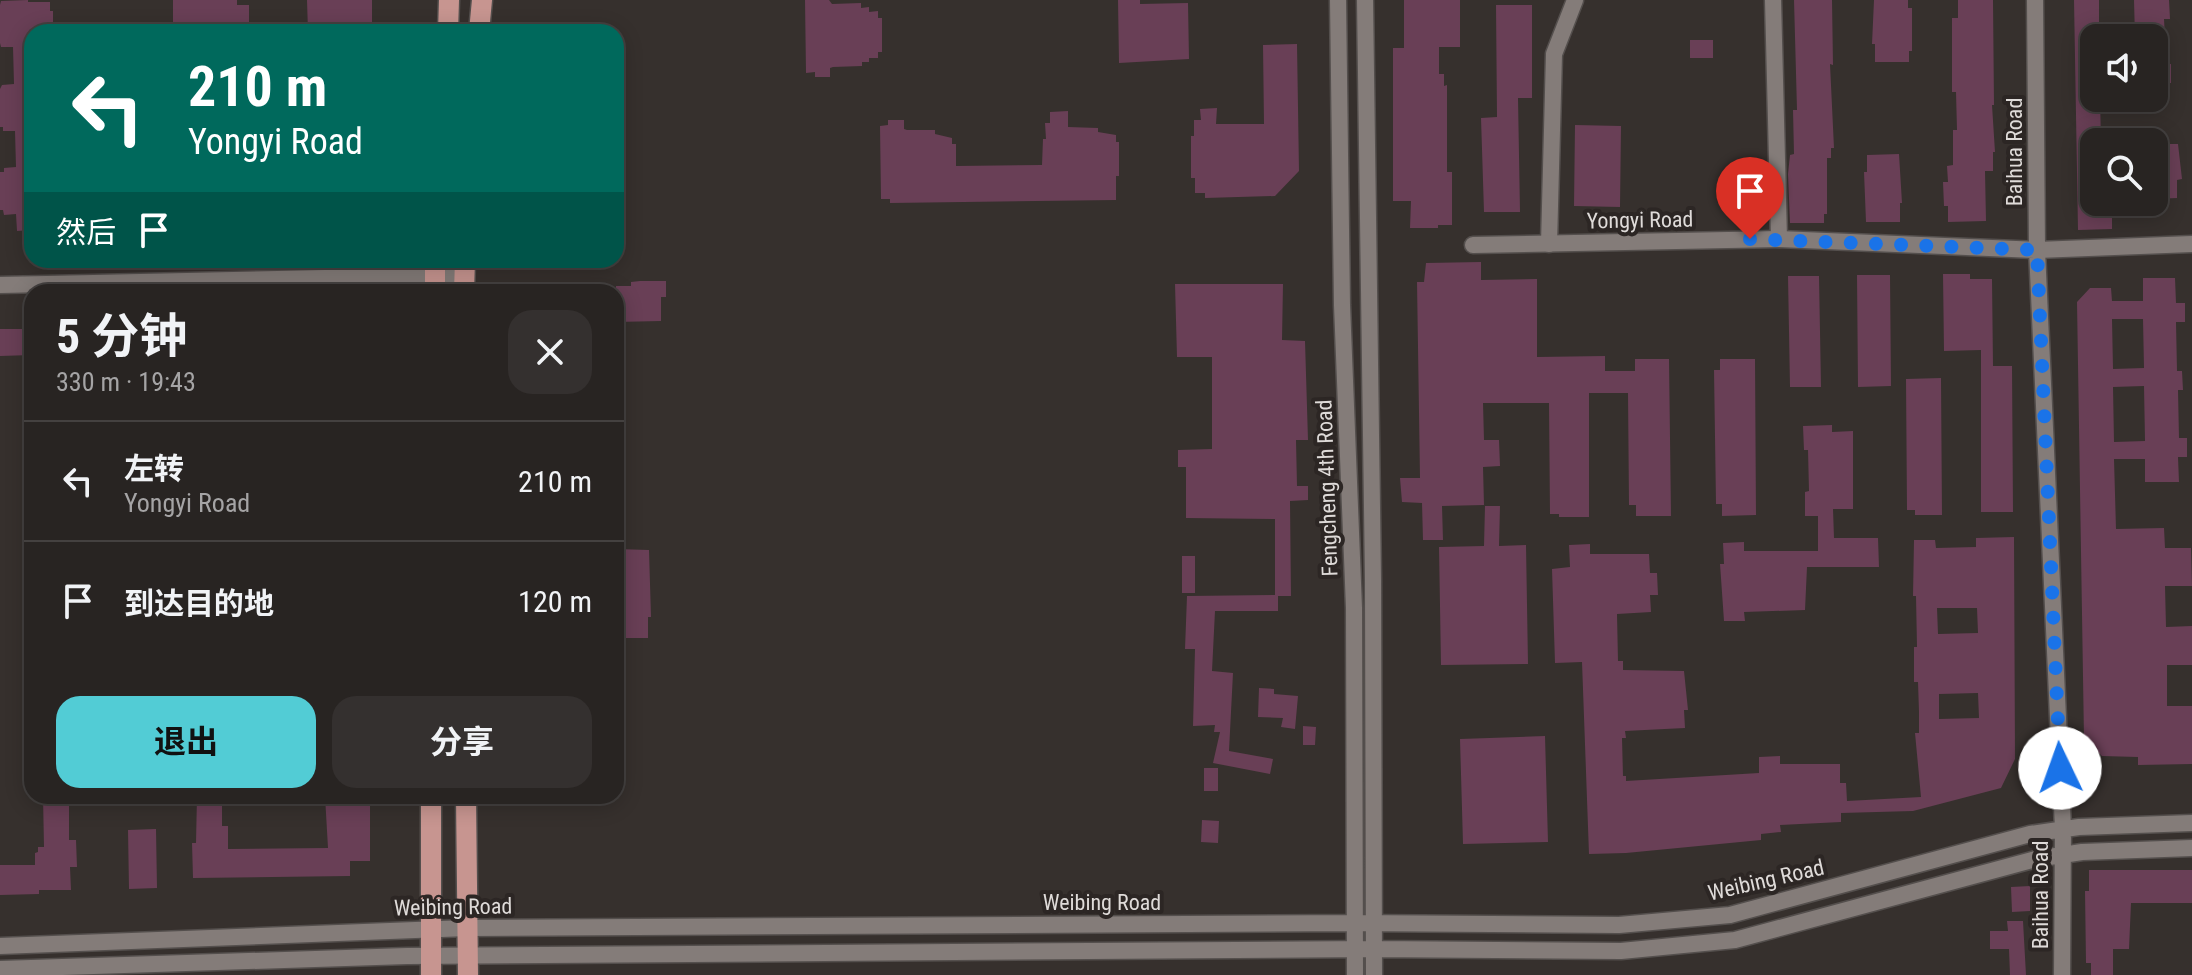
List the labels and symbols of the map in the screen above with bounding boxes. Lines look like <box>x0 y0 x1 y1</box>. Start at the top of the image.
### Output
street label: Baihua Road <box>2002 98 2027 206</box>
pin <box>1716 157 1784 239</box>
street label: Yongyi Road <box>1586 207 1694 233</box>
street label: Fengcheng 4th Road <box>1311 399 1343 577</box>
position arrow <box>2018 726 2102 810</box>
street label: Baihua Road <box>2028 841 2053 949</box>
street label: Weibing Road <box>1705 855 1827 905</box>
street label: Weibing Road <box>1043 890 1161 915</box>
street label: Weibing Road <box>394 893 512 921</box>

